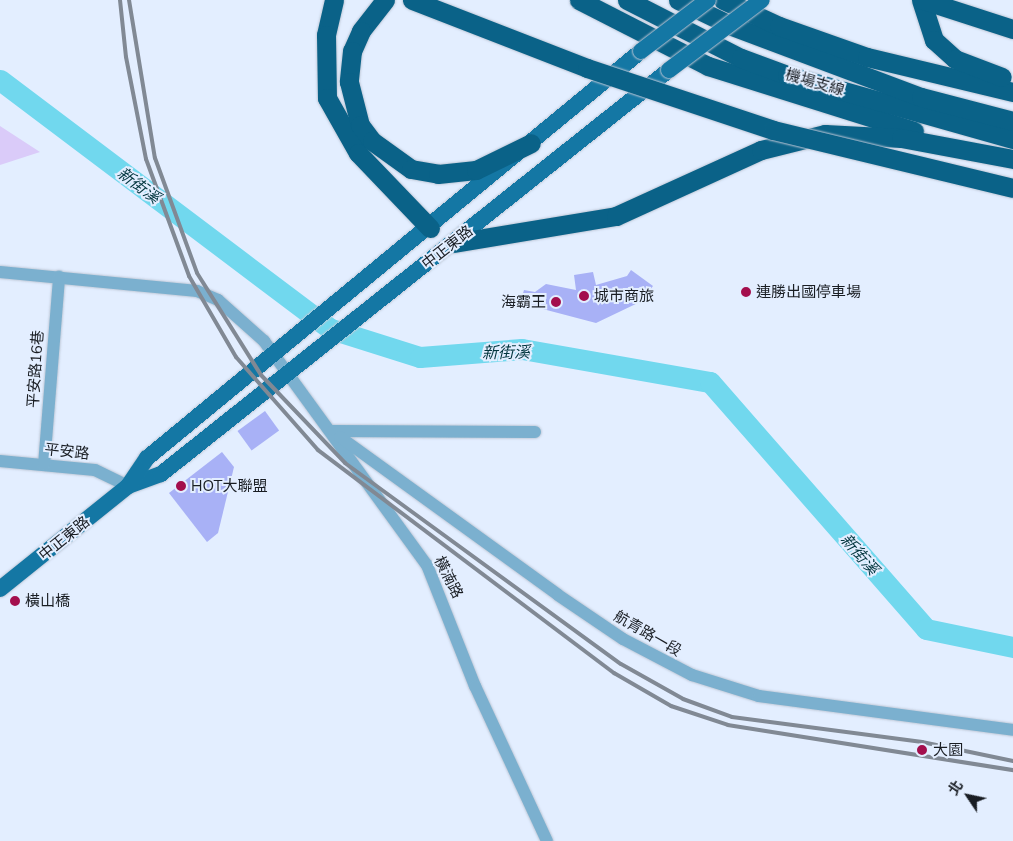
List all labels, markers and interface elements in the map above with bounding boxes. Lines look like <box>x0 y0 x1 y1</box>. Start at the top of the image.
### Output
street label: 機場支線 <box>784 65 846 99</box>
water label: 新街溪 <box>114 163 164 207</box>
street label: 中正東路 <box>418 221 476 273</box>
place label: 連勝出國停車場 <box>756 283 861 301</box>
marker: 連勝出國停車場 <box>740 286 752 298</box>
place label: 城市商旅 <box>594 287 654 305</box>
marker: 城市商旅 <box>578 290 590 302</box>
place label: 海霸王 <box>501 293 546 311</box>
marker: 海霸王 <box>550 296 562 308</box>
street label: 平安路16巷 <box>23 329 47 409</box>
water label: 新街溪 <box>482 342 530 362</box>
street label: 平安路 <box>44 440 90 462</box>
place label: HOT大聯盟 <box>191 477 267 495</box>
marker: HOT大聯盟 <box>175 480 187 492</box>
street label: 中正東路 <box>35 512 93 564</box>
water label: 新街溪 <box>837 530 883 578</box>
street label: 橫湳路 <box>431 553 467 601</box>
place label: 橫山橋 <box>25 592 70 610</box>
marker: 橫山橋 <box>9 595 21 607</box>
street label: 航青路一段 <box>611 606 685 660</box>
place label: 大園 <box>933 741 963 759</box>
marker: 大園 <box>915 743 929 757</box>
north arrow <box>943 771 993 821</box>
text: 北 <box>944 777 967 798</box>

